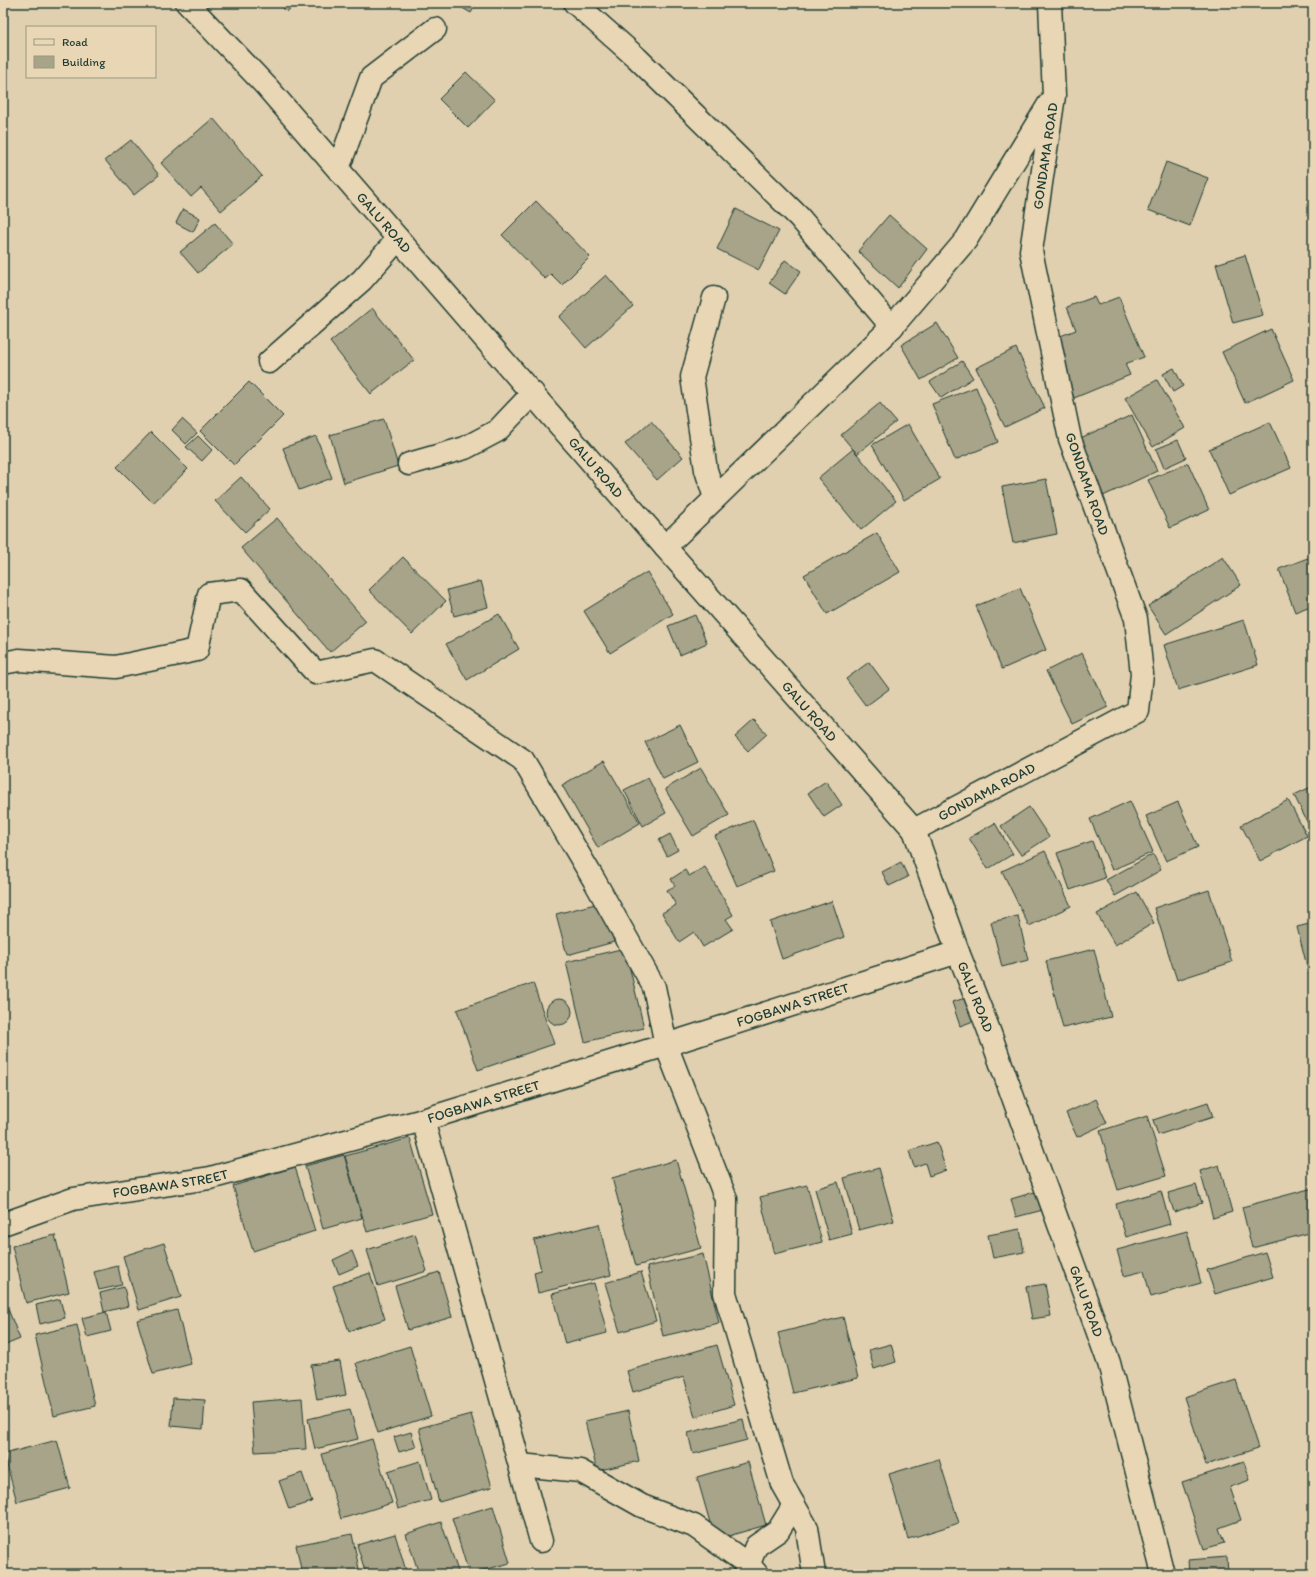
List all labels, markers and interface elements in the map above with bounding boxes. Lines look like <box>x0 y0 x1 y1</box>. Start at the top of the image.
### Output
legend <box>26 26 156 78</box>
text: Road <box>62 35 88 49</box>
text: Building <box>62 55 106 69</box>
street label: GONDAMA ROAD <box>1029 101 1061 210</box>
street label: GALU ROAD <box>353 188 415 256</box>
street label: GONDAMA ROAD <box>1061 430 1113 538</box>
street label: GALU ROAD <box>565 433 627 501</box>
street label: GALU ROAD <box>778 677 841 745</box>
street label: GONDAMA ROAD <box>935 759 1038 824</box>
street label: GALU ROAD <box>954 959 997 1035</box>
street label: FOGBAWA STREET <box>735 979 851 1030</box>
street label: FOGBAWA STREET <box>425 1076 542 1127</box>
street label: FOGBAWA STREET <box>112 1165 230 1201</box>
street label: GALU ROAD <box>1066 1263 1107 1339</box>

